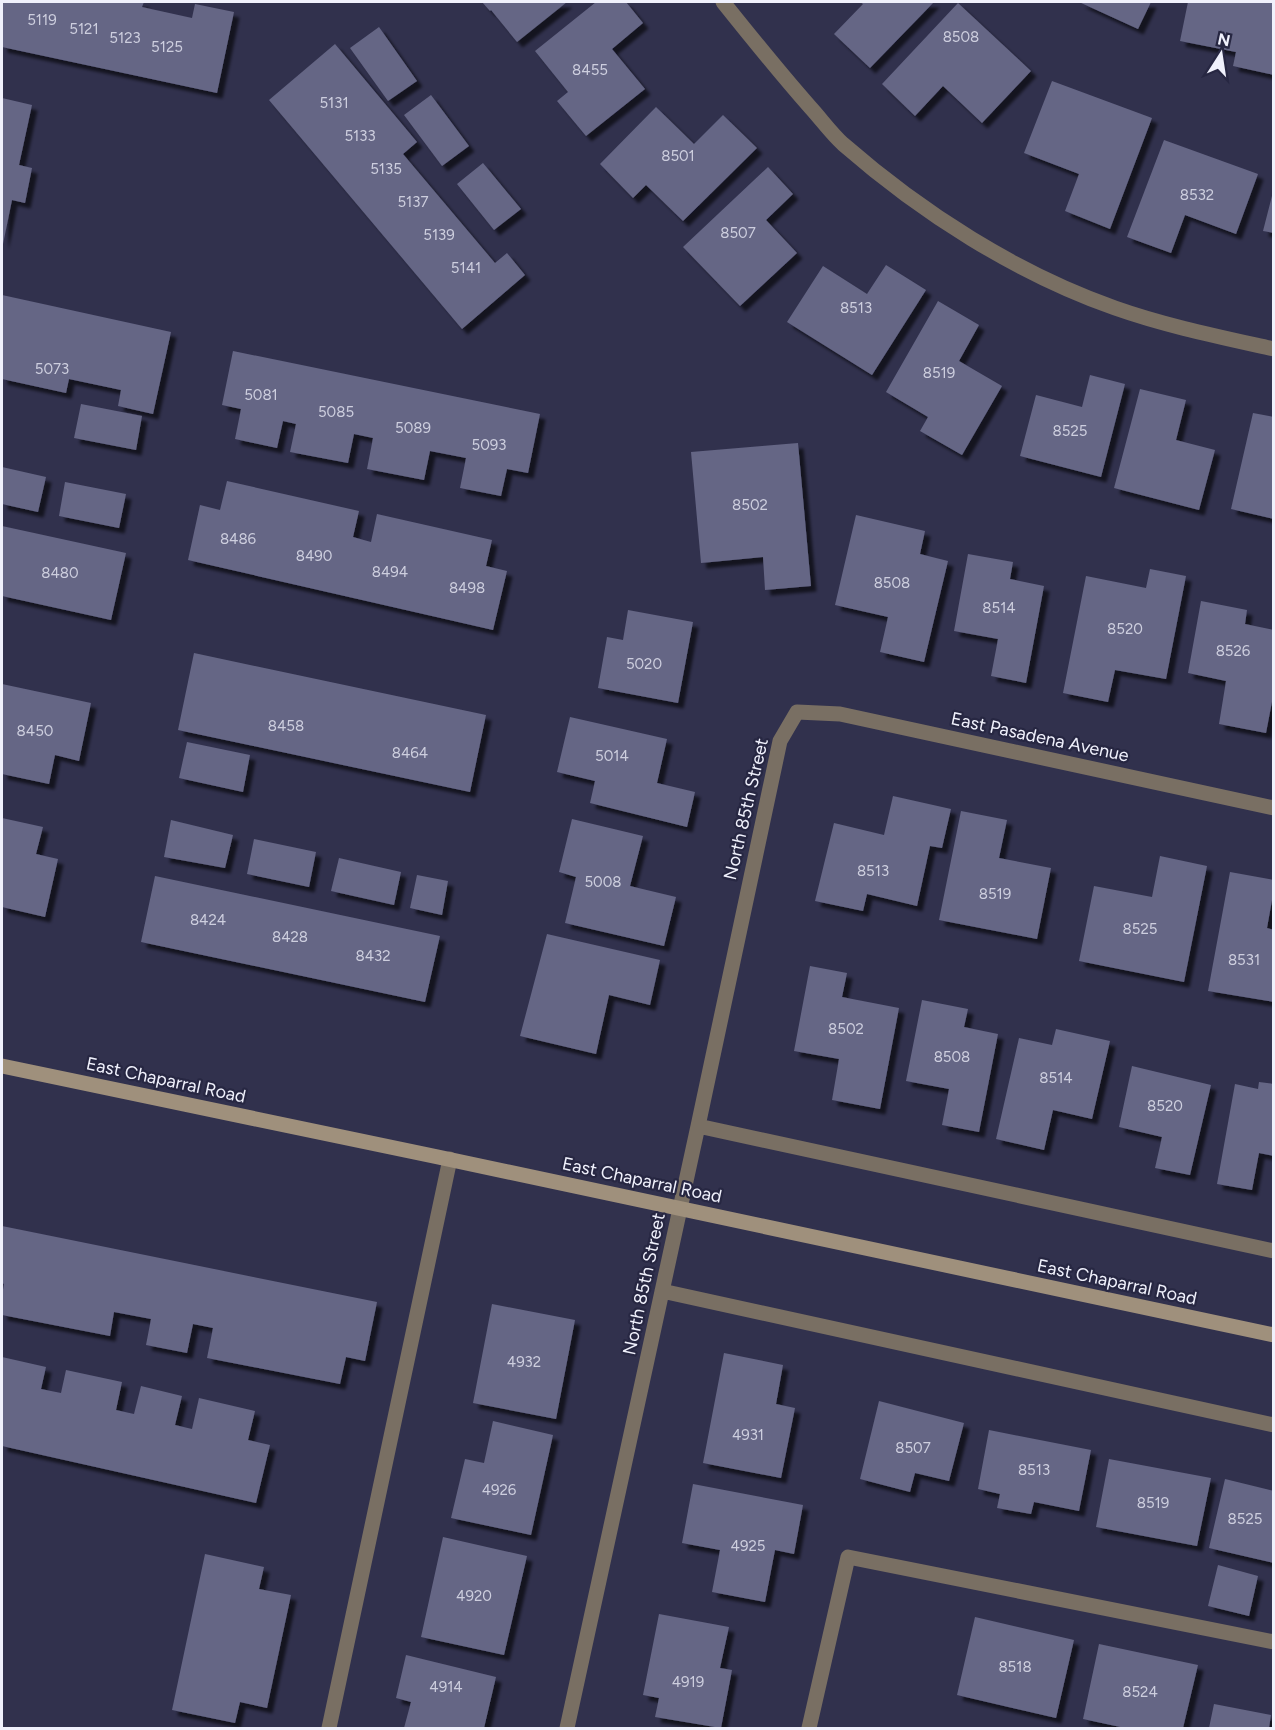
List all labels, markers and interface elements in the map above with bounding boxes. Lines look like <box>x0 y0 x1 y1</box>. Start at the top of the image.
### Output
house number: 5119 <box>27 11 57 29</box>
house number: 5121 <box>69 20 99 38</box>
north arrow <box>1191 24 1251 84</box>
house number: 8508 <box>943 28 979 46</box>
house number: 5123 <box>109 29 141 47</box>
text: N <box>1216 29 1232 50</box>
house number: 5125 <box>151 38 183 56</box>
house number: 8455 <box>572 61 608 79</box>
house number: 5131 <box>319 94 349 112</box>
house number: 5133 <box>344 127 376 145</box>
house number: 8501 <box>661 147 695 165</box>
house number: 5135 <box>370 160 402 178</box>
house number: 8532 <box>1180 186 1214 204</box>
house number: 5137 <box>397 193 429 211</box>
house number: 8507 <box>720 224 756 242</box>
house number: 5139 <box>423 226 455 244</box>
house number: 5141 <box>451 259 481 277</box>
house number: 8513 <box>840 299 872 317</box>
house number: 5073 <box>35 360 69 378</box>
house number: 8519 <box>923 364 955 382</box>
house number: 5081 <box>244 386 278 404</box>
house number: 5085 <box>318 403 354 421</box>
house number: 5089 <box>395 419 431 437</box>
house number: 8525 <box>1053 422 1087 440</box>
house number: 5093 <box>472 436 506 454</box>
house number: 8502 <box>732 496 768 514</box>
house number: 8486 <box>220 530 257 548</box>
house number: 8490 <box>296 547 332 565</box>
house number: 8494 <box>372 563 408 581</box>
house number: 8480 <box>41 564 79 582</box>
house number: 8508 <box>874 574 910 592</box>
house number: 8498 <box>449 579 485 597</box>
house number: 8514 <box>982 599 1016 617</box>
house number: 8520 <box>1107 620 1143 638</box>
house number: 8526 <box>1216 642 1251 660</box>
house number: 5020 <box>626 655 662 673</box>
street label: East Pasadena Avenue <box>949 707 1131 767</box>
house number: 8458 <box>268 717 304 735</box>
house number: 8450 <box>17 722 53 740</box>
street label: North 85th Street <box>719 736 773 882</box>
house number: 8464 <box>392 744 428 762</box>
house number: 5014 <box>595 747 629 765</box>
house number: 8513 <box>857 862 889 880</box>
house number: 5008 <box>584 873 622 891</box>
house number: 8519 <box>979 885 1011 903</box>
house number: 8424 <box>190 911 226 929</box>
house number: 8525 <box>1123 920 1157 938</box>
house number: 8428 <box>272 928 308 946</box>
house number: 8432 <box>355 947 391 965</box>
house number: 8531 <box>1228 951 1260 969</box>
house number: 8502 <box>828 1020 864 1038</box>
house number: 8508 <box>934 1048 970 1066</box>
street label: East Chaparral Road <box>84 1052 248 1108</box>
house number: 8514 <box>1039 1069 1073 1087</box>
house number: 8520 <box>1147 1097 1183 1115</box>
street label: East Chaparral Road <box>560 1152 724 1208</box>
street label: North 85th Street <box>618 1211 670 1357</box>
street label: East Chaparral Road <box>1035 1254 1199 1310</box>
house number: 4932 <box>507 1353 541 1371</box>
house number: 4931 <box>732 1426 764 1444</box>
house number: 8507 <box>895 1439 931 1457</box>
house number: 8513 <box>1018 1461 1050 1479</box>
house number: 4926 <box>482 1481 517 1499</box>
house number: 8519 <box>1137 1494 1169 1512</box>
house number: 8525 <box>1228 1510 1262 1528</box>
house number: 4925 <box>731 1537 765 1555</box>
house number: 4920 <box>456 1587 492 1605</box>
house number: 8518 <box>998 1658 1032 1676</box>
house number: 4919 <box>672 1673 704 1691</box>
house number: 4914 <box>429 1678 463 1696</box>
house number: 8524 <box>1122 1683 1158 1701</box>

